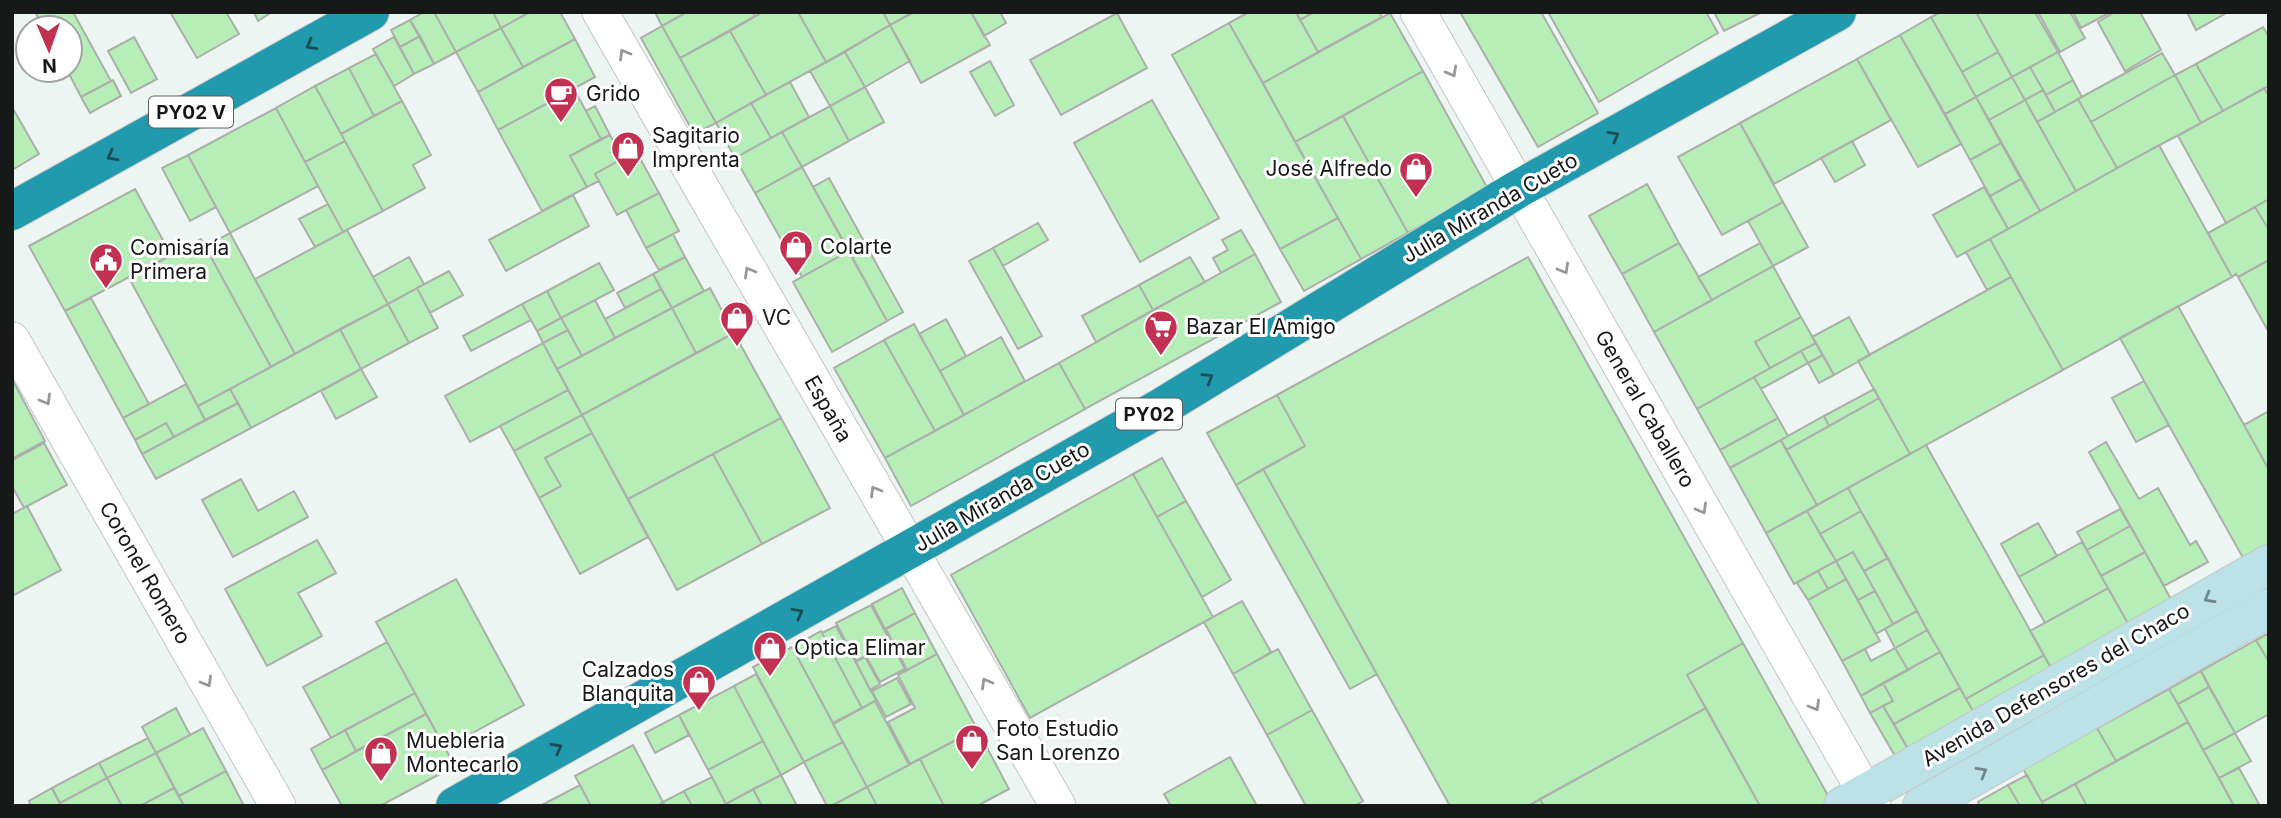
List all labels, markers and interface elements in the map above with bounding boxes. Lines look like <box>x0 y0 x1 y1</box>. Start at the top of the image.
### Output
north arrow <box>14 14 84 84</box>
one-way arrow <box>305 37 318 50</box>
one-way arrow <box>619 49 632 62</box>
text: N <box>42 54 57 77</box>
one-way arrow <box>1444 64 1457 77</box>
cafe icon: Grido <box>542 75 580 124</box>
place label: Grido <box>586 81 640 106</box>
road number: PY02 V <box>149 96 233 128</box>
place label: Sagitario Imprenta <box>652 123 740 172</box>
shop icon: Sagitario Imprenta <box>609 129 647 178</box>
one-way arrow <box>1606 131 1619 144</box>
street label: Julia Miranda Cueto <box>1398 147 1582 268</box>
one-way arrow <box>106 148 119 161</box>
shop icon: José Alfredo <box>1397 150 1435 199</box>
place label: José Alfredo <box>1266 156 1392 181</box>
shop icon: Colarte <box>777 228 815 277</box>
place label: Colarte <box>820 234 892 259</box>
place label: Comisaría Primera <box>130 235 229 284</box>
public building icon: Comisaría Primera <box>87 241 125 290</box>
one-way arrow <box>1556 262 1569 275</box>
one-way arrow <box>744 267 757 280</box>
shop icon: VC <box>718 299 756 348</box>
place label: VC <box>762 305 791 330</box>
supermarket icon: Bazar El Amigo <box>1142 308 1180 357</box>
place label: Bazar El Amigo <box>1186 314 1336 339</box>
street label: General Caballero <box>1590 326 1701 492</box>
street label: España <box>799 371 857 447</box>
one-way arrow <box>1200 374 1213 387</box>
one-way arrow <box>38 392 51 405</box>
road number: PY02 <box>1116 398 1182 430</box>
street label: Julia Miranda Cueto <box>910 436 1094 557</box>
one-way arrow <box>870 485 883 498</box>
street label: Coronel Romero <box>95 497 196 648</box>
one-way arrow <box>1694 502 1707 515</box>
one-way arrow <box>2204 590 2217 603</box>
street label: Avenida Defensores del Chaco <box>1918 598 2194 772</box>
one-way arrow <box>790 608 803 621</box>
shop icon: Optica Elimar <box>751 629 789 678</box>
place label: Optica Elimar <box>794 635 926 660</box>
place label: Calzados Blanquita <box>582 657 674 706</box>
shop icon: Calzados Blanquita <box>680 663 718 712</box>
one-way arrow <box>199 675 212 688</box>
one-way arrow <box>982 678 995 691</box>
one-way arrow <box>1807 699 1820 712</box>
place label: Foto Estudio San Lorenzo <box>996 716 1120 765</box>
shop icon: Foto Estudio San Lorenzo <box>953 722 991 771</box>
place label: Muebleria Montecarlo <box>406 728 519 777</box>
shop icon: Muebleria Montecarlo <box>362 734 400 783</box>
one-way arrow <box>549 743 562 756</box>
one-way arrow <box>1974 767 1987 780</box>

